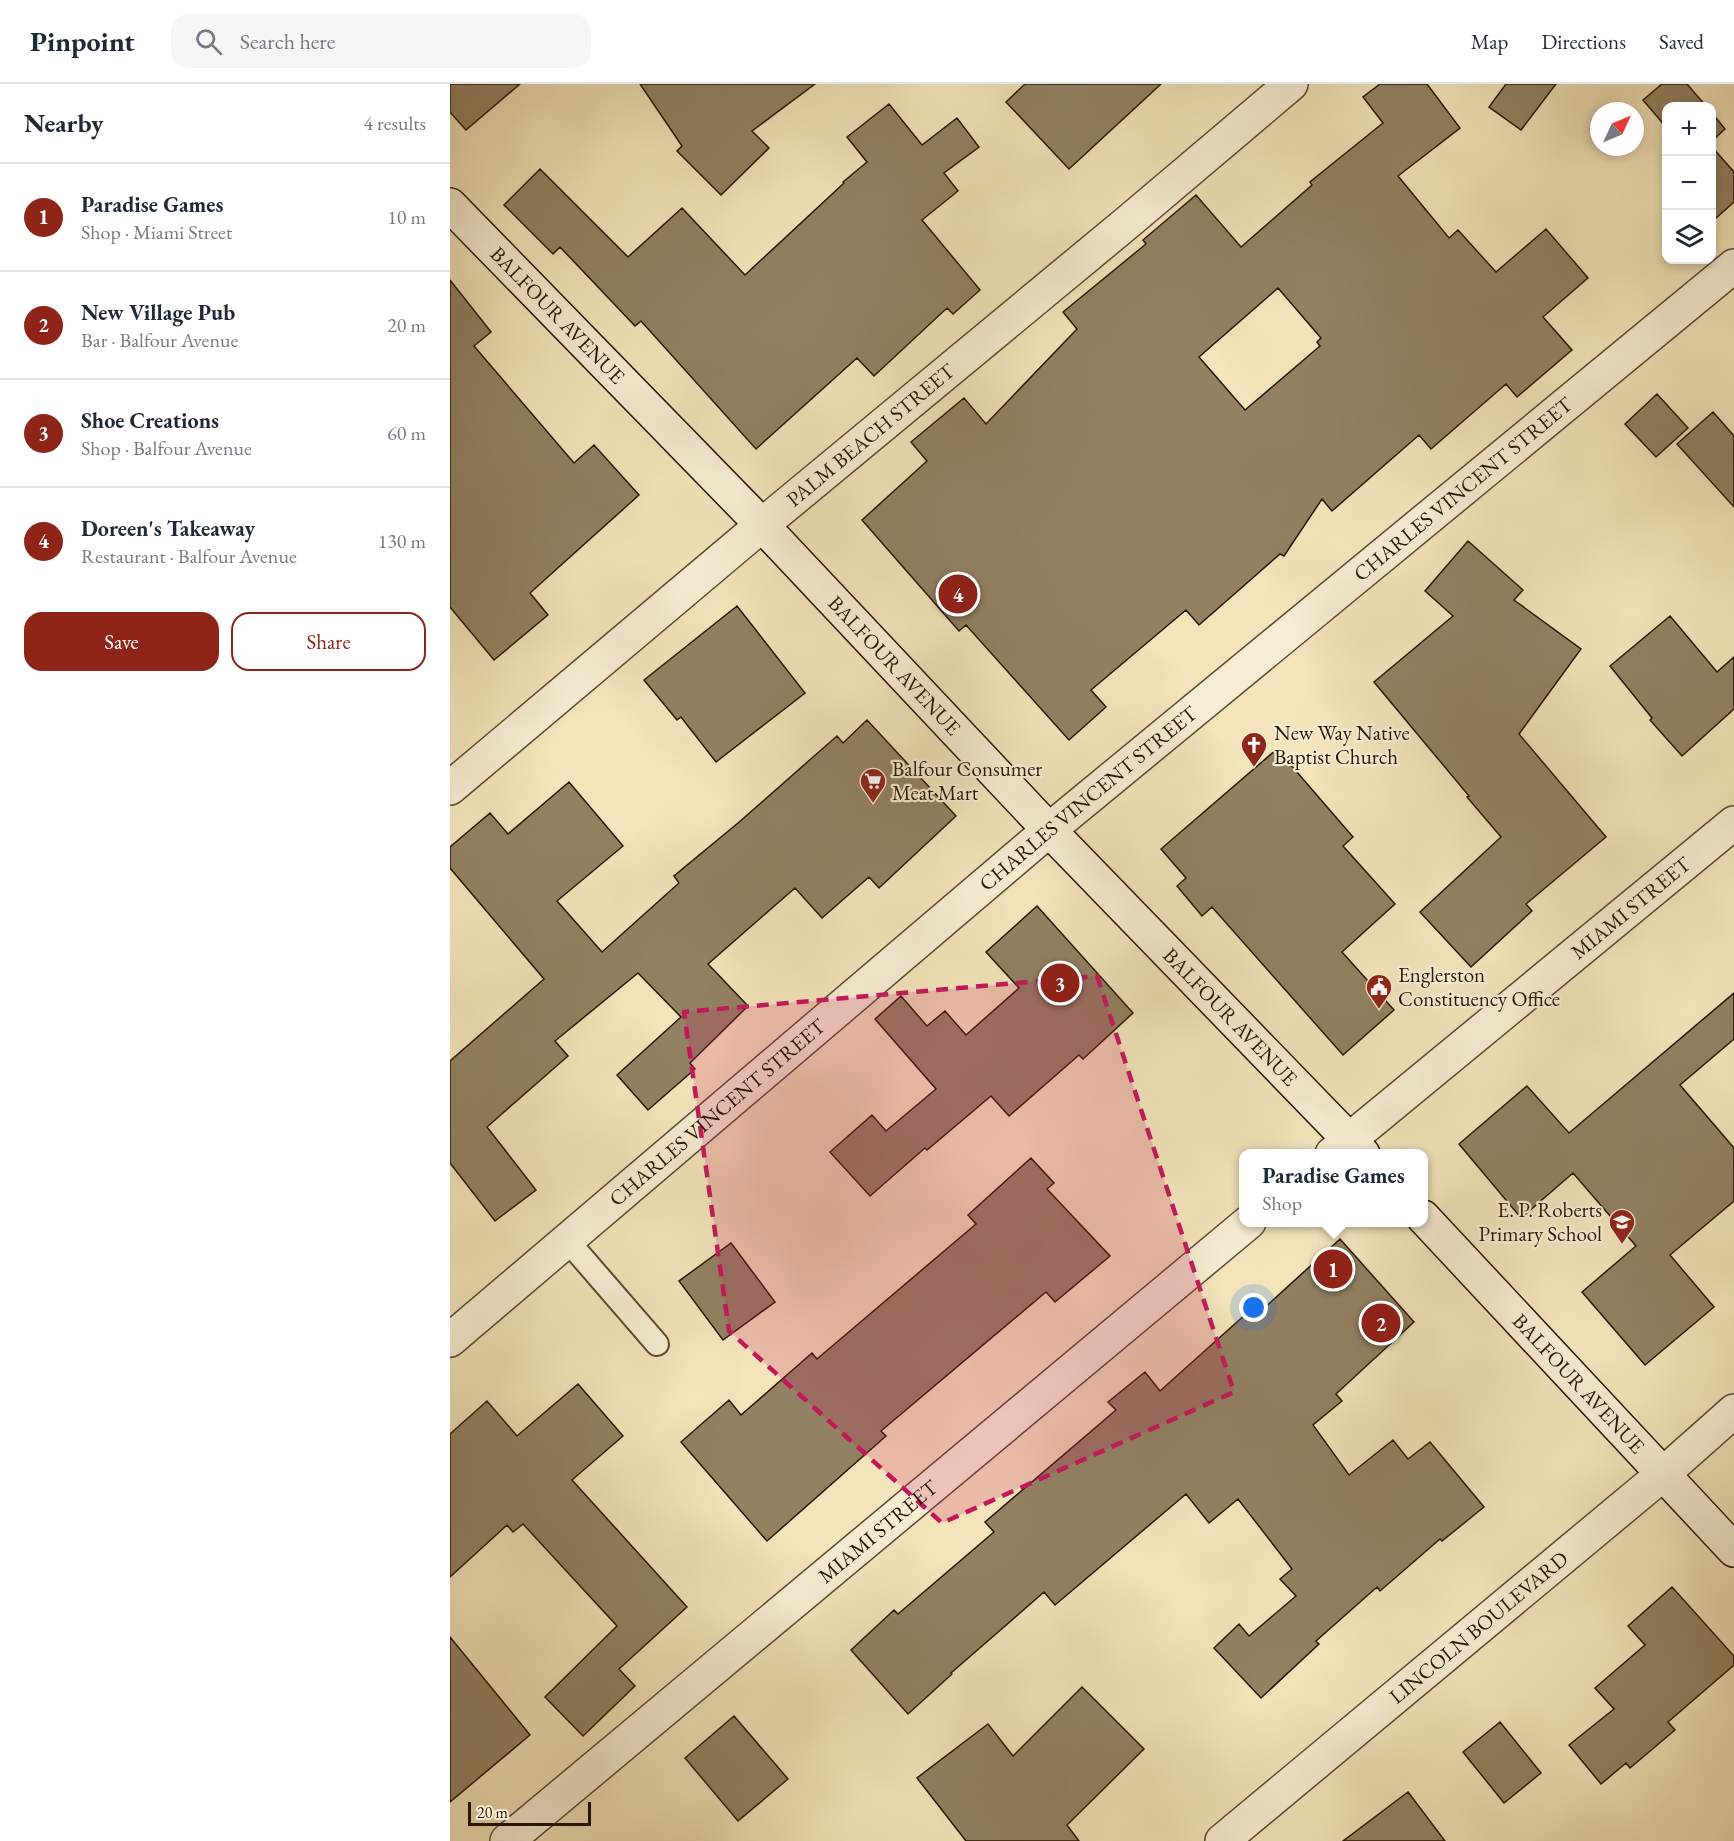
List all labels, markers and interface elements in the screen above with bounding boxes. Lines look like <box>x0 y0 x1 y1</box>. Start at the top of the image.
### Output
search box <box>171 14 591 68</box>
text: Pinpoint <box>30 23 135 59</box>
icon: search <box>192 25 225 58</box>
text: Search here <box>240 27 335 56</box>
text: Map <box>1471 28 1508 55</box>
text: Directions <box>1541 28 1626 55</box>
text: Saved <box>1659 28 1704 55</box>
north arrow <box>1590 102 1644 156</box>
map controls <box>1662 102 1716 264</box>
button: + <box>1662 102 1716 156</box>
text: Nearby <box>24 106 104 140</box>
text: 4 results <box>363 110 426 136</box>
button: − <box>1662 156 1716 210</box>
text: Paradise Games <box>81 190 223 219</box>
text: 1 <box>38 204 49 230</box>
text: 10 m <box>387 204 426 230</box>
button: layers <box>1662 210 1716 264</box>
text: Shop · Miami Street <box>81 219 232 245</box>
street label: BALFOUR AVENUE <box>485 240 631 390</box>
text: New Village Pub <box>81 298 235 327</box>
text: 2 <box>38 312 49 338</box>
text: 20 m <box>387 312 426 338</box>
text: Bar · Balfour Avenue <box>81 327 238 353</box>
street label: PALM BEACH STREET <box>781 357 961 512</box>
street label: CHARLES VINCENT STREET <box>1348 390 1578 587</box>
text: Shoe Creations <box>81 406 219 435</box>
text: 3 <box>38 420 49 446</box>
text: 60 m <box>387 420 426 446</box>
text: Shop · Balfour Avenue <box>81 435 252 461</box>
text: Doreen's Takeaway <box>81 514 255 543</box>
text: 4 <box>38 528 49 554</box>
text: 130 m <box>378 528 426 554</box>
text: Restaurant · Balfour Avenue <box>81 543 297 569</box>
pin: 4 <box>938 572 978 616</box>
street label: BALFOUR AVENUE <box>822 590 967 741</box>
button: Save <box>24 612 219 671</box>
button: Share <box>231 612 426 671</box>
street label: CHARLES VINCENT STREET <box>973 699 1203 897</box>
place label: New Way Native Baptist Church <box>1274 719 1410 770</box>
church icon: New Way Native Baptist Church <box>1239 730 1269 768</box>
place label: Balfour Consumer Meat Mart <box>892 755 1042 806</box>
supermarket icon: Balfour Consumer Meat Mart <box>858 766 888 804</box>
street label: MIAMI STREET <box>1565 850 1697 965</box>
street label: BALFOUR AVENUE <box>1157 942 1304 1091</box>
pin: 3 <box>1040 960 1080 1006</box>
place label: Englerston Constituency Office <box>1398 961 1560 1012</box>
public building icon: Englerston Constituency Office <box>1364 972 1394 1010</box>
street label: CHARLES VINCENT STREET <box>603 1012 831 1212</box>
popup <box>1239 1149 1428 1227</box>
text: Paradise Games <box>1262 1161 1405 1190</box>
text: Shop <box>1262 1190 1302 1216</box>
place label: E. P. Roberts Primary School <box>1478 1196 1602 1247</box>
school or university icon: E. P. Roberts Primary School <box>1607 1207 1637 1245</box>
pin: 1 <box>1314 1246 1352 1292</box>
your location <box>1239 1293 1268 1322</box>
pin: 2 <box>1362 1300 1400 1346</box>
street label: BALFOUR AVENUE <box>1507 1307 1651 1459</box>
street label: MIAMI STREET <box>812 1473 944 1589</box>
street label: LINCOLN BOULEVARD <box>1383 1545 1574 1709</box>
scale bar <box>468 1799 591 1826</box>
text: 20 m <box>477 1802 508 1823</box>

